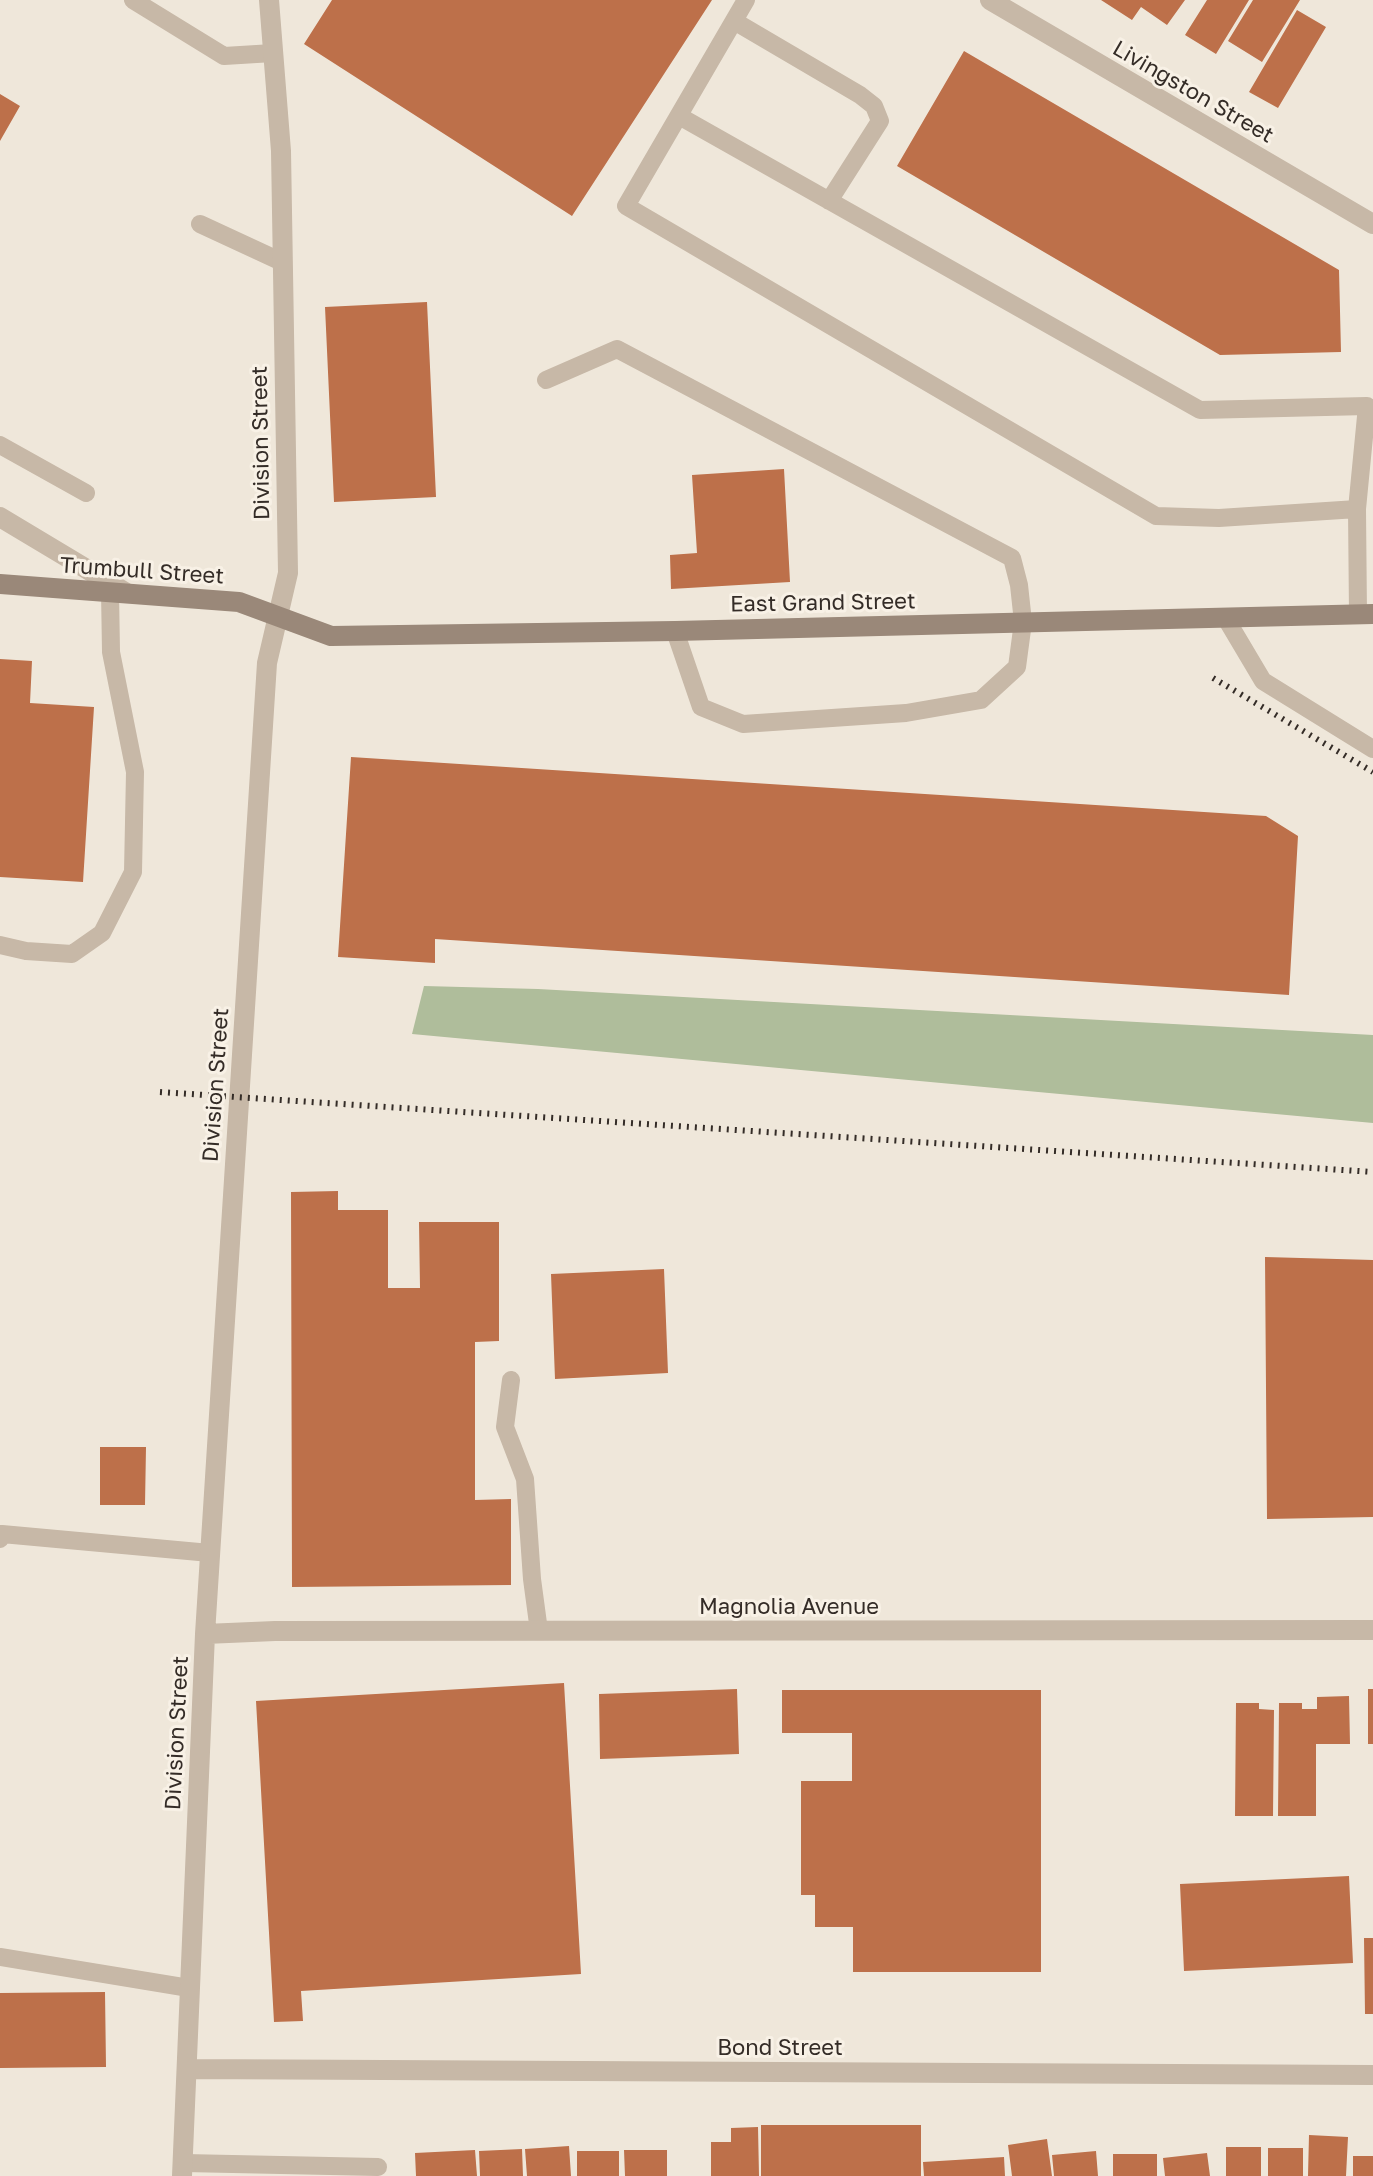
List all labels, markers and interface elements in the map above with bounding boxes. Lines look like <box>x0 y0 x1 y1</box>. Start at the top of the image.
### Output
street label: Livingston Street <box>1108 35 1278 149</box>
street label: Division Street <box>246 366 276 520</box>
street label: Trumbull Street <box>59 552 225 590</box>
street label: East Grand Street <box>730 588 916 618</box>
street label: Division Street <box>197 1007 235 1163</box>
street label: Magnolia Avenue <box>699 1594 879 1620</box>
street label: Division Street <box>160 1655 194 1811</box>
street label: Bond Street <box>717 2035 843 2061</box>

